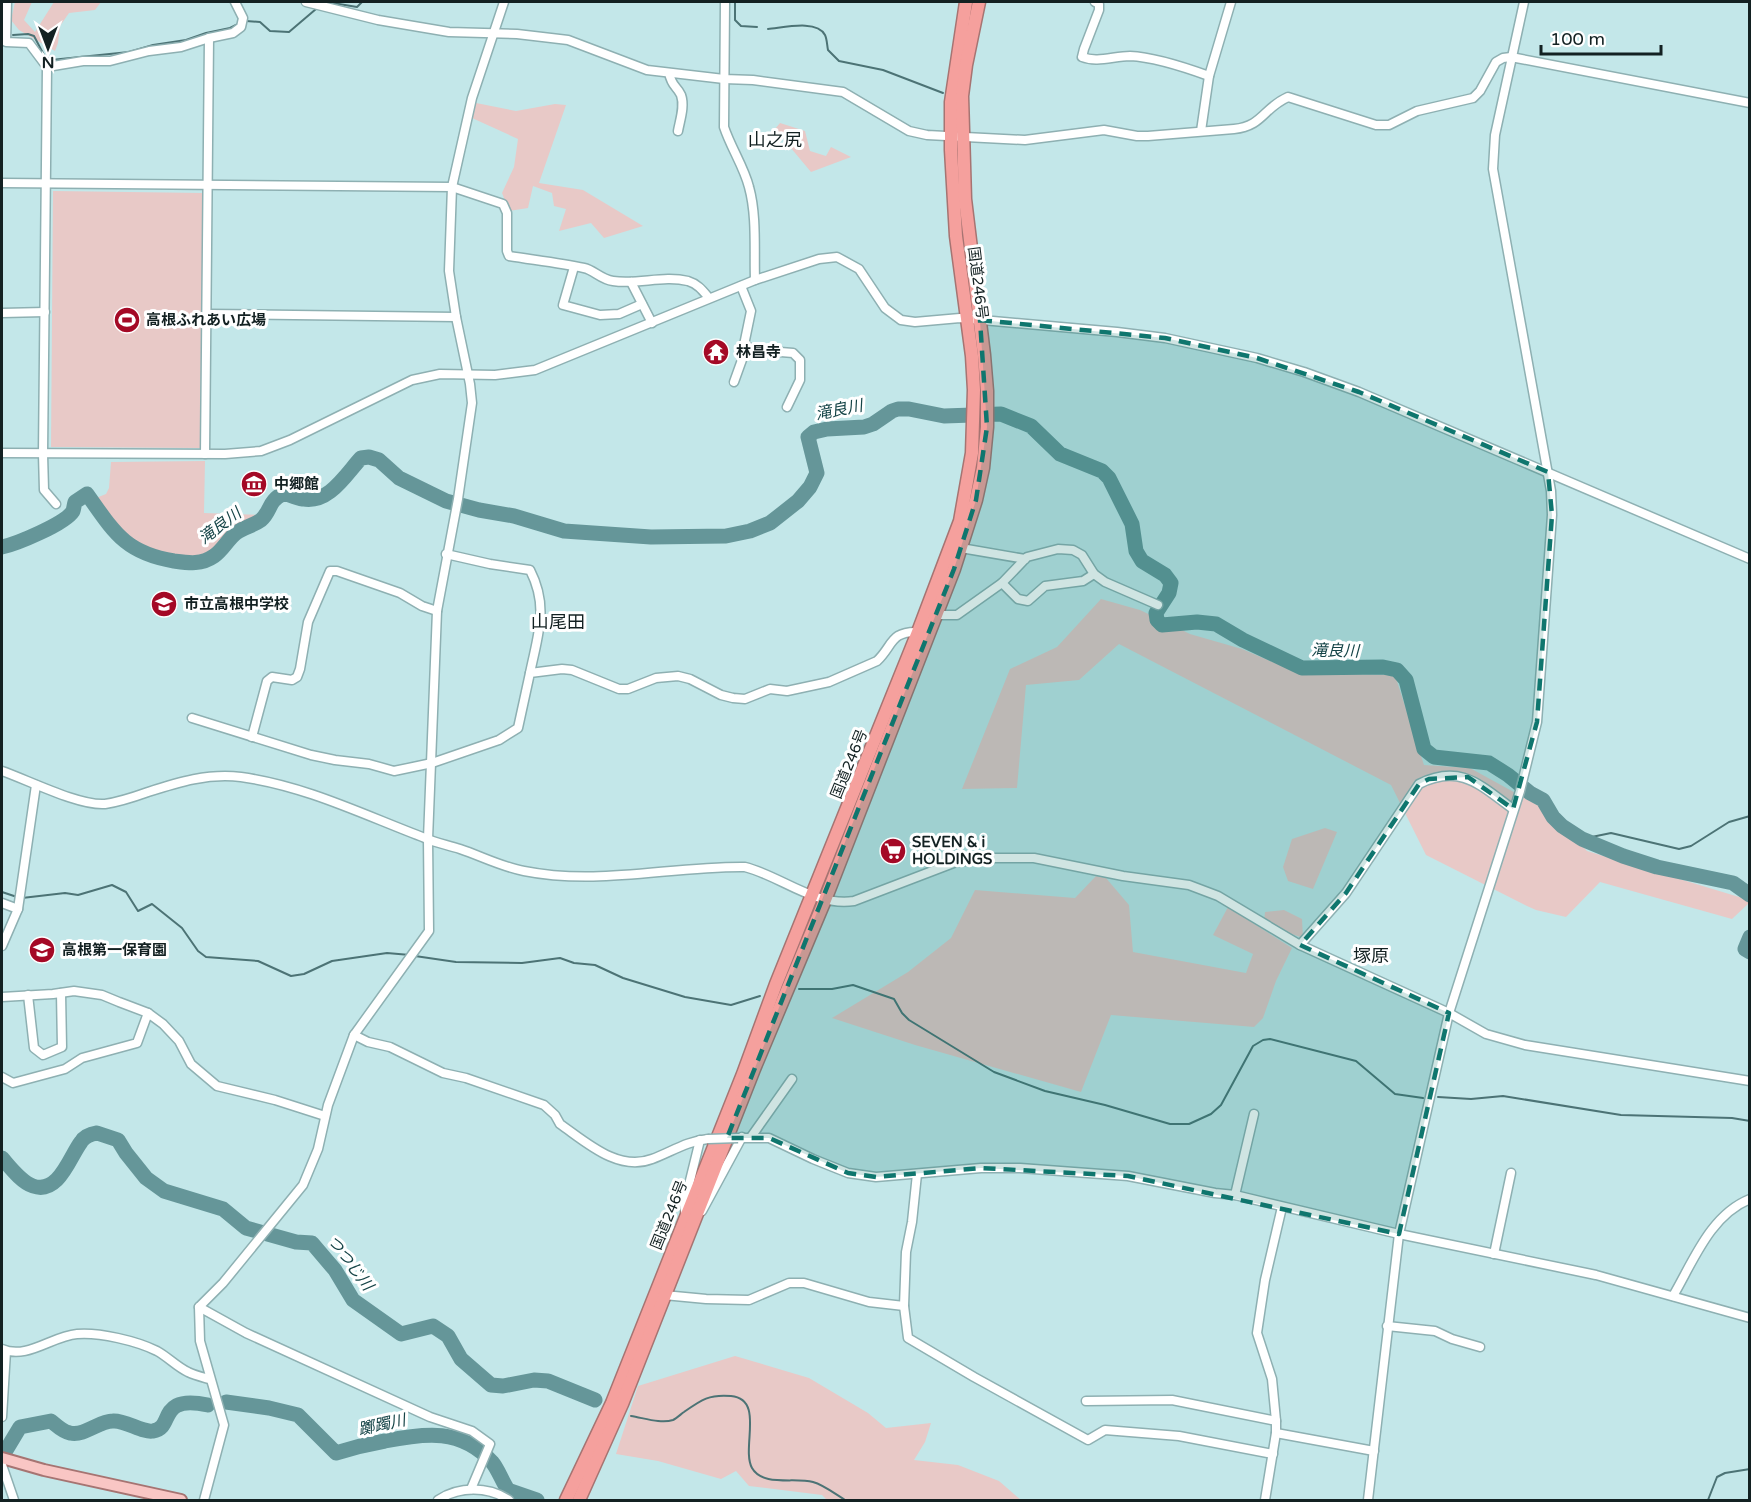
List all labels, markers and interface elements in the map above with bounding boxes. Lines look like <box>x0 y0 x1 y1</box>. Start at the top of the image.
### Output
north arrow <box>18 18 78 78</box>
scale bar <box>1541 18 1661 56</box>
text: 100 m <box>1550 28 1605 50</box>
text: N <box>42 52 54 72</box>
district label: 山之尻 <box>748 129 802 151</box>
street label: 国道246号 <box>965 246 991 320</box>
sports icon: 高根ふれあい広場 <box>112 305 142 335</box>
place label: 高根ふれあい広場 <box>146 311 266 329</box>
temple icon: 林昌寺 <box>701 337 731 367</box>
place label: 林昌寺 <box>736 343 781 361</box>
water label: 滝良川 <box>814 395 866 424</box>
museum icon: 中郷館 <box>239 469 269 499</box>
place label: 中郷館 <box>274 475 319 493</box>
water label: 滝良川 <box>195 502 247 548</box>
school or university icon: 市立高根中学校 <box>149 589 179 619</box>
place label: 市立高根中学校 <box>184 595 289 613</box>
district label: 山尾田 <box>531 611 585 633</box>
water label: 滝良川 <box>1311 641 1361 661</box>
street label: 国道246号 <box>827 727 871 801</box>
place label: SEVEN & i HOLDINGS <box>912 833 992 868</box>
supermarket icon: SEVEN & i HOLDINGS <box>878 836 908 866</box>
school or university icon: 高根第一保育園 <box>27 935 57 965</box>
place label: 高根第一保育園 <box>62 941 167 959</box>
district label: 塚原 <box>1353 945 1389 967</box>
street label: 国道246号 <box>647 1178 691 1252</box>
water label: つつじ川 <box>323 1231 378 1296</box>
water label: 躑躅川 <box>356 1410 410 1440</box>

